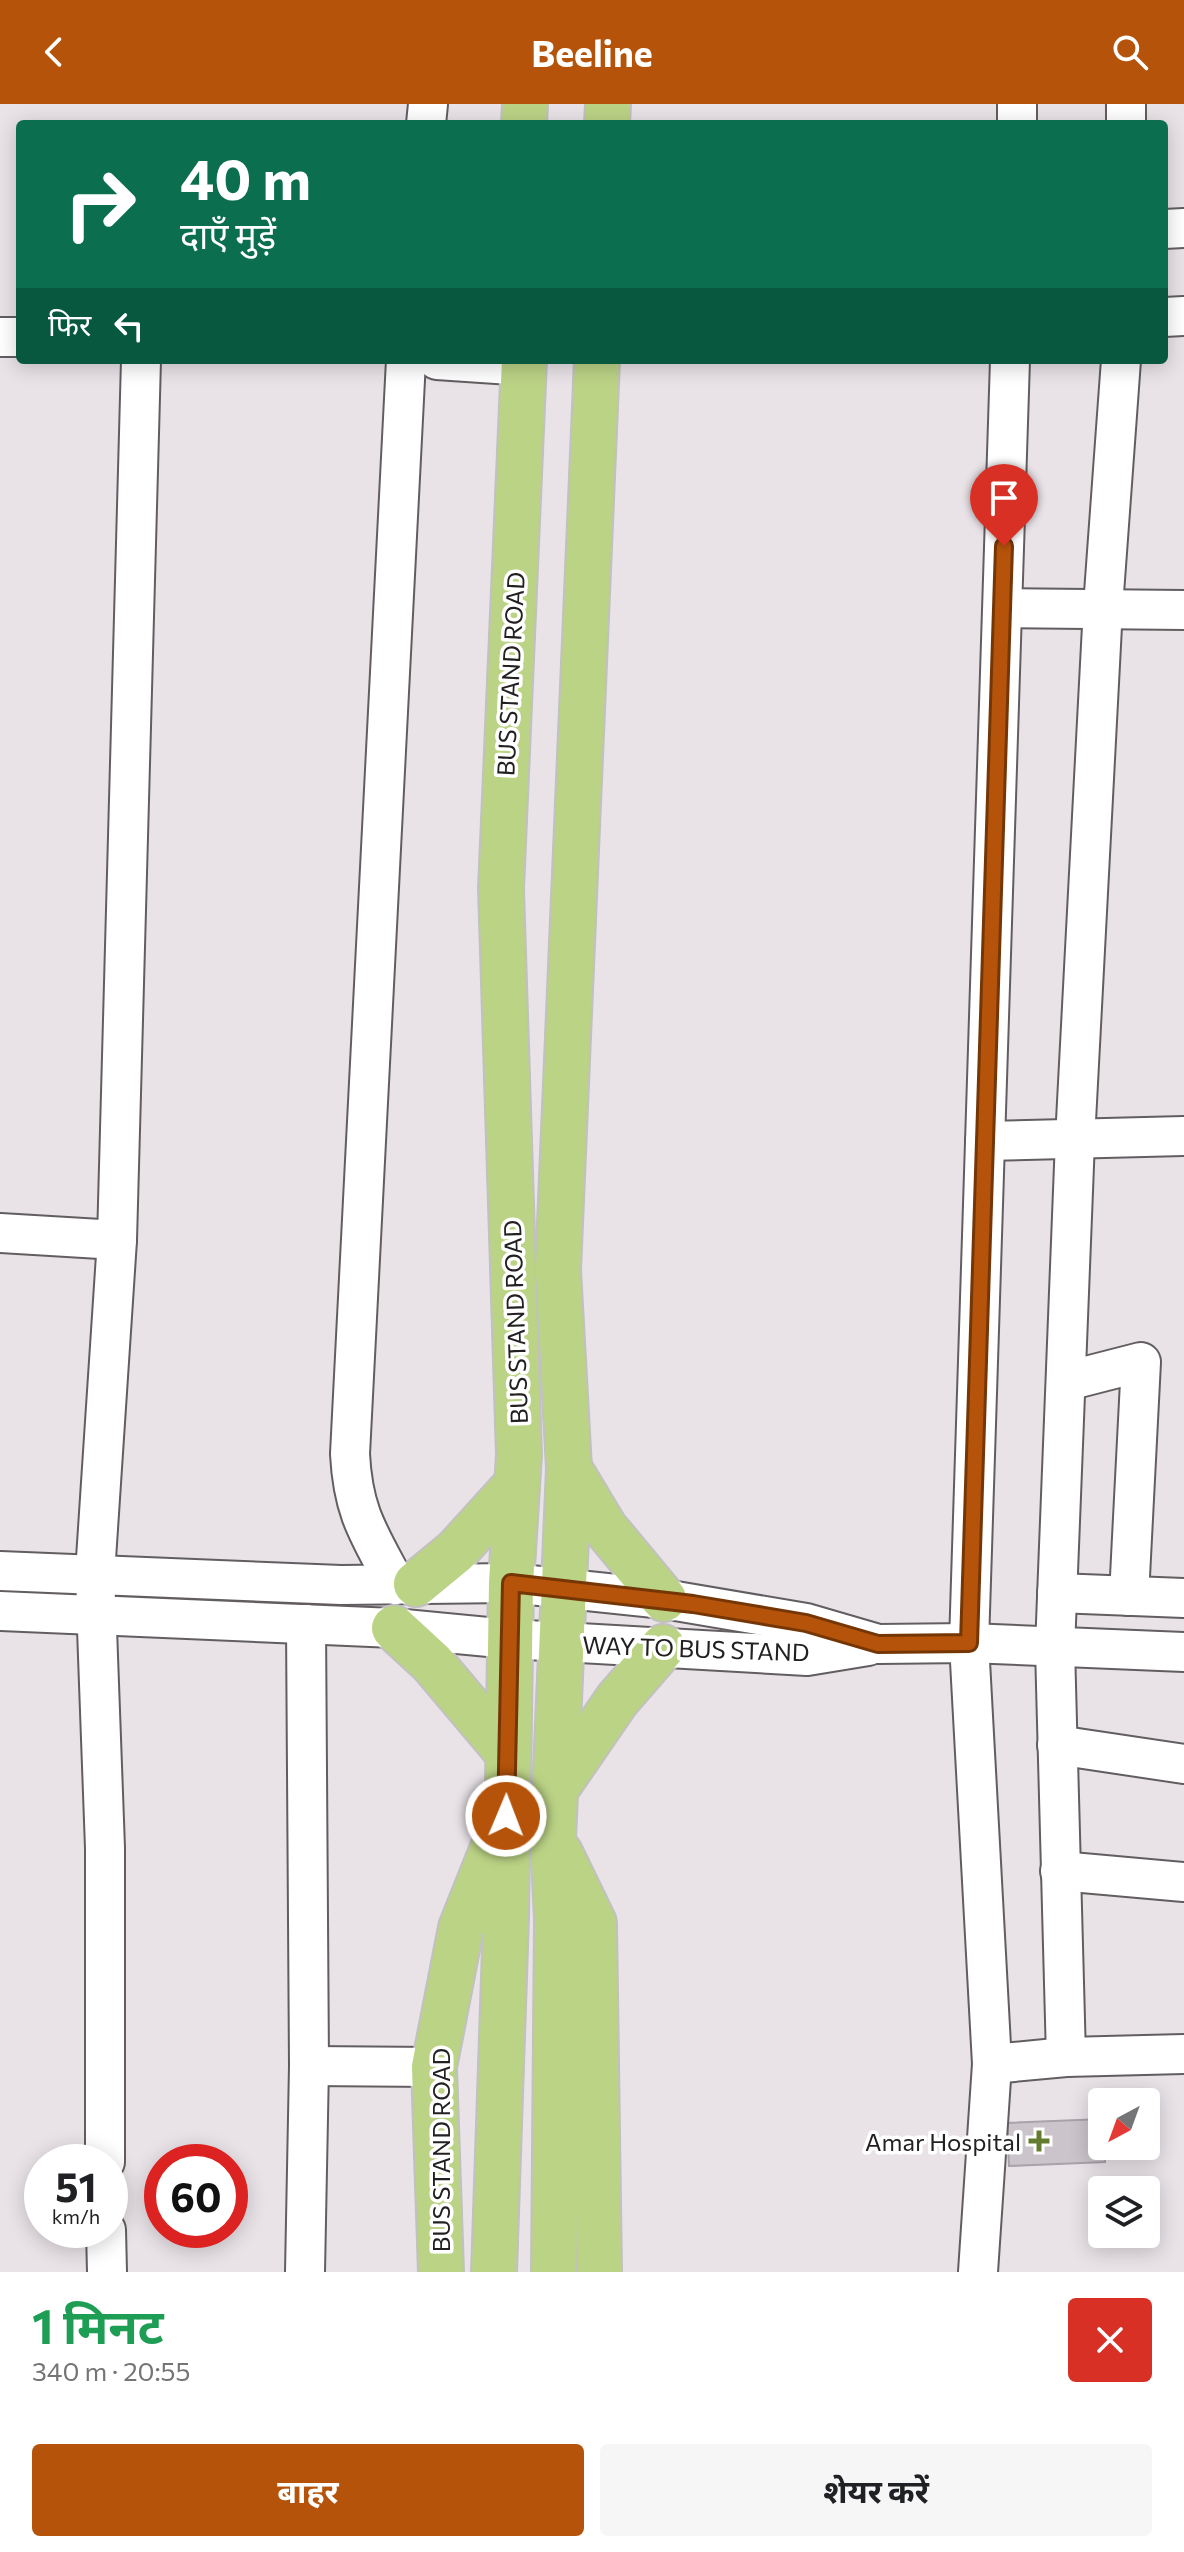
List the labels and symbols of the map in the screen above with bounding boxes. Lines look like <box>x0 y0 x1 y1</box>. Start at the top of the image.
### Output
pin <box>970 464 1038 546</box>
street label: BUS STAND ROAD <box>490 571 530 777</box>
street label: BUS STAND ROAD <box>497 1219 533 1425</box>
street label: WAY TO BUS STAND <box>582 1630 810 1666</box>
position arrow <box>464 1774 548 1858</box>
street label: BUS STAND ROAD <box>426 2048 455 2252</box>
north arrow <box>1088 2088 1160 2160</box>
place label: Amar Hospital <box>865 2127 1021 2156</box>
marker: Amar Hospital <box>1028 2130 1050 2152</box>
speed limit sign: 60 <box>144 2144 248 2248</box>

